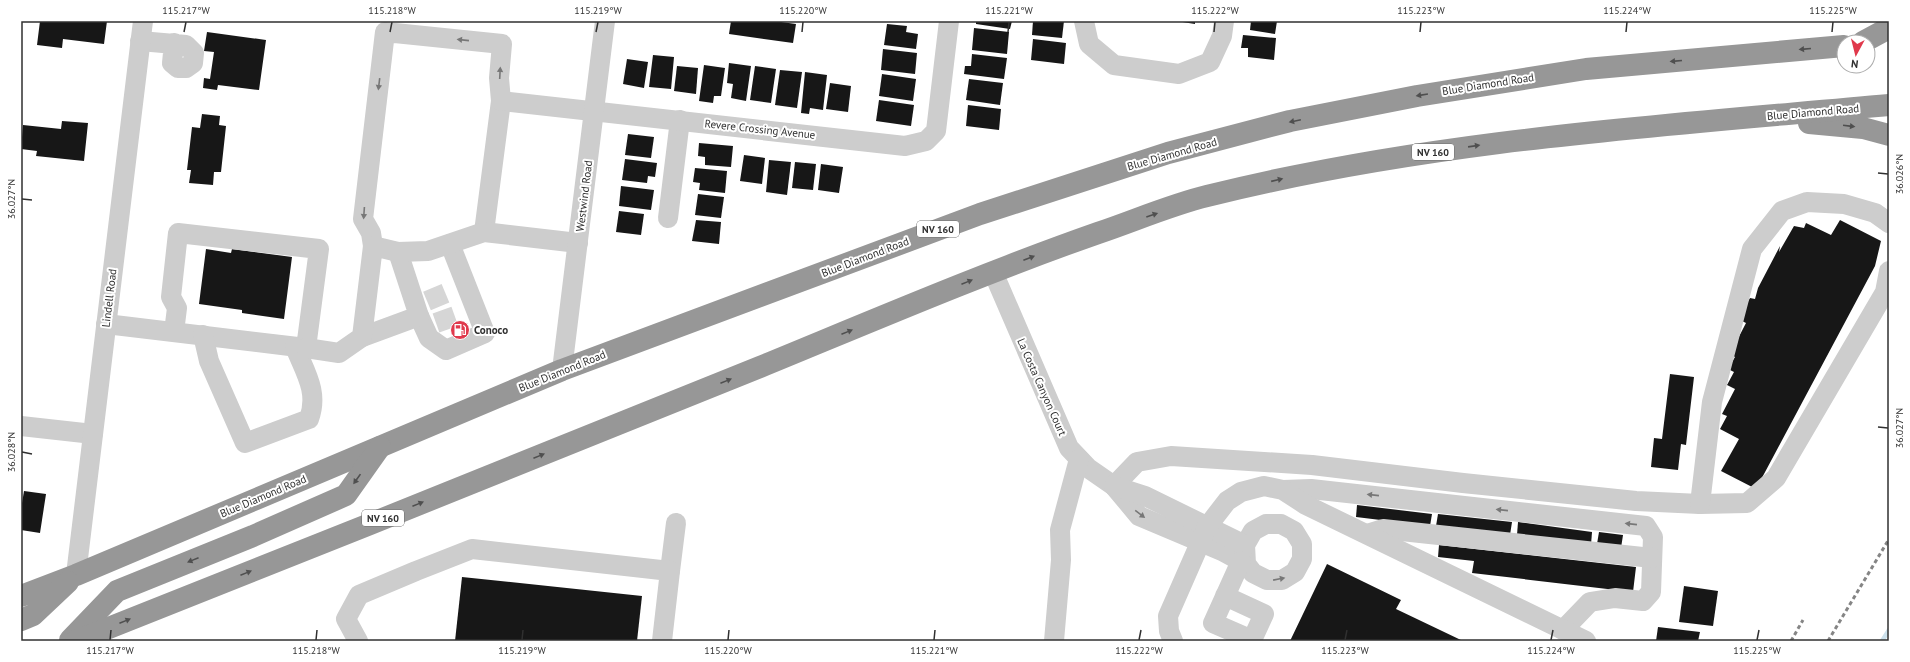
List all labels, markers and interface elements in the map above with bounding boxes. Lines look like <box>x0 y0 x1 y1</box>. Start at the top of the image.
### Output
text: 115.217°W <box>162 4 210 17</box>
text: 115.218°W <box>368 4 416 17</box>
text: 115.219°W <box>574 4 622 17</box>
text: 115.220°W <box>779 4 827 17</box>
text: 115.221°W <box>985 4 1033 17</box>
text: 115.222°W <box>1191 4 1239 17</box>
text: 115.223°W <box>1397 4 1445 17</box>
text: 115.224°W <box>1603 4 1651 17</box>
text: 115.225°W <box>1809 4 1857 17</box>
north arrow <box>1836 34 1876 74</box>
one-way arrow <box>457 37 469 44</box>
one-way arrow <box>1799 46 1811 53</box>
text: N <box>1850 57 1859 71</box>
one-way arrow <box>1670 58 1682 64</box>
one-way arrow <box>497 66 503 79</box>
street label: Blue Diamond Road <box>1441 70 1535 98</box>
one-way arrow <box>376 78 382 90</box>
one-way arrow <box>1416 92 1428 98</box>
street label: Blue Diamond Road <box>1766 101 1860 123</box>
street label: Revere Crossing Avenue <box>704 116 816 142</box>
one-way arrow <box>1288 118 1301 124</box>
one-way arrow <box>1843 123 1855 129</box>
street label: Blue Diamond Road <box>1126 134 1219 174</box>
one-way arrow <box>1468 143 1480 149</box>
road number: NV 160 <box>1412 144 1454 160</box>
text: 36.026°N <box>1893 154 1906 194</box>
street label: Westwind Road <box>573 159 595 232</box>
one-way arrow <box>1271 177 1283 183</box>
text: 36.027°N <box>5 179 18 219</box>
one-way arrow <box>360 207 367 219</box>
one-way arrow <box>1146 211 1158 217</box>
road number: NV 160 <box>917 221 959 237</box>
street label: Blue Diamond Road <box>819 234 911 280</box>
one-way arrow <box>1024 254 1036 260</box>
street label: Lindell Road <box>98 268 120 328</box>
one-way arrow <box>961 279 973 285</box>
fuel station icon: Conoco <box>449 319 471 341</box>
place label: Conoco <box>474 323 508 337</box>
one-way arrow <box>841 328 853 334</box>
street label: La Costa Canyon Court <box>1014 336 1070 438</box>
street label: Blue Diamond Road <box>516 347 608 395</box>
one-way arrow <box>721 378 732 384</box>
text: 36.027°N <box>1893 408 1906 448</box>
text: 36.028°N <box>5 432 18 472</box>
one-way arrow <box>534 453 545 459</box>
street label: Blue Diamond Road <box>218 471 308 521</box>
one-way arrow <box>353 473 361 484</box>
one-way arrow <box>1367 492 1379 499</box>
one-way arrow <box>413 501 425 507</box>
one-way arrow <box>1496 507 1508 513</box>
road number: NV 160 <box>362 510 404 526</box>
one-way arrow <box>1135 510 1146 519</box>
one-way arrow <box>1625 521 1637 527</box>
one-way arrow <box>187 557 199 563</box>
one-way arrow <box>240 570 252 576</box>
one-way arrow <box>1273 575 1286 581</box>
one-way arrow <box>119 618 131 624</box>
text: 115.217°W <box>86 644 134 657</box>
text: 115.218°W <box>292 644 340 657</box>
text: 115.219°W <box>498 644 546 657</box>
text: 115.220°W <box>704 644 752 657</box>
text: 115.221°W <box>910 644 958 657</box>
text: 115.222°W <box>1115 644 1163 657</box>
text: 115.223°W <box>1321 644 1369 657</box>
text: 115.224°W <box>1527 644 1575 657</box>
text: 115.225°W <box>1733 644 1781 657</box>

